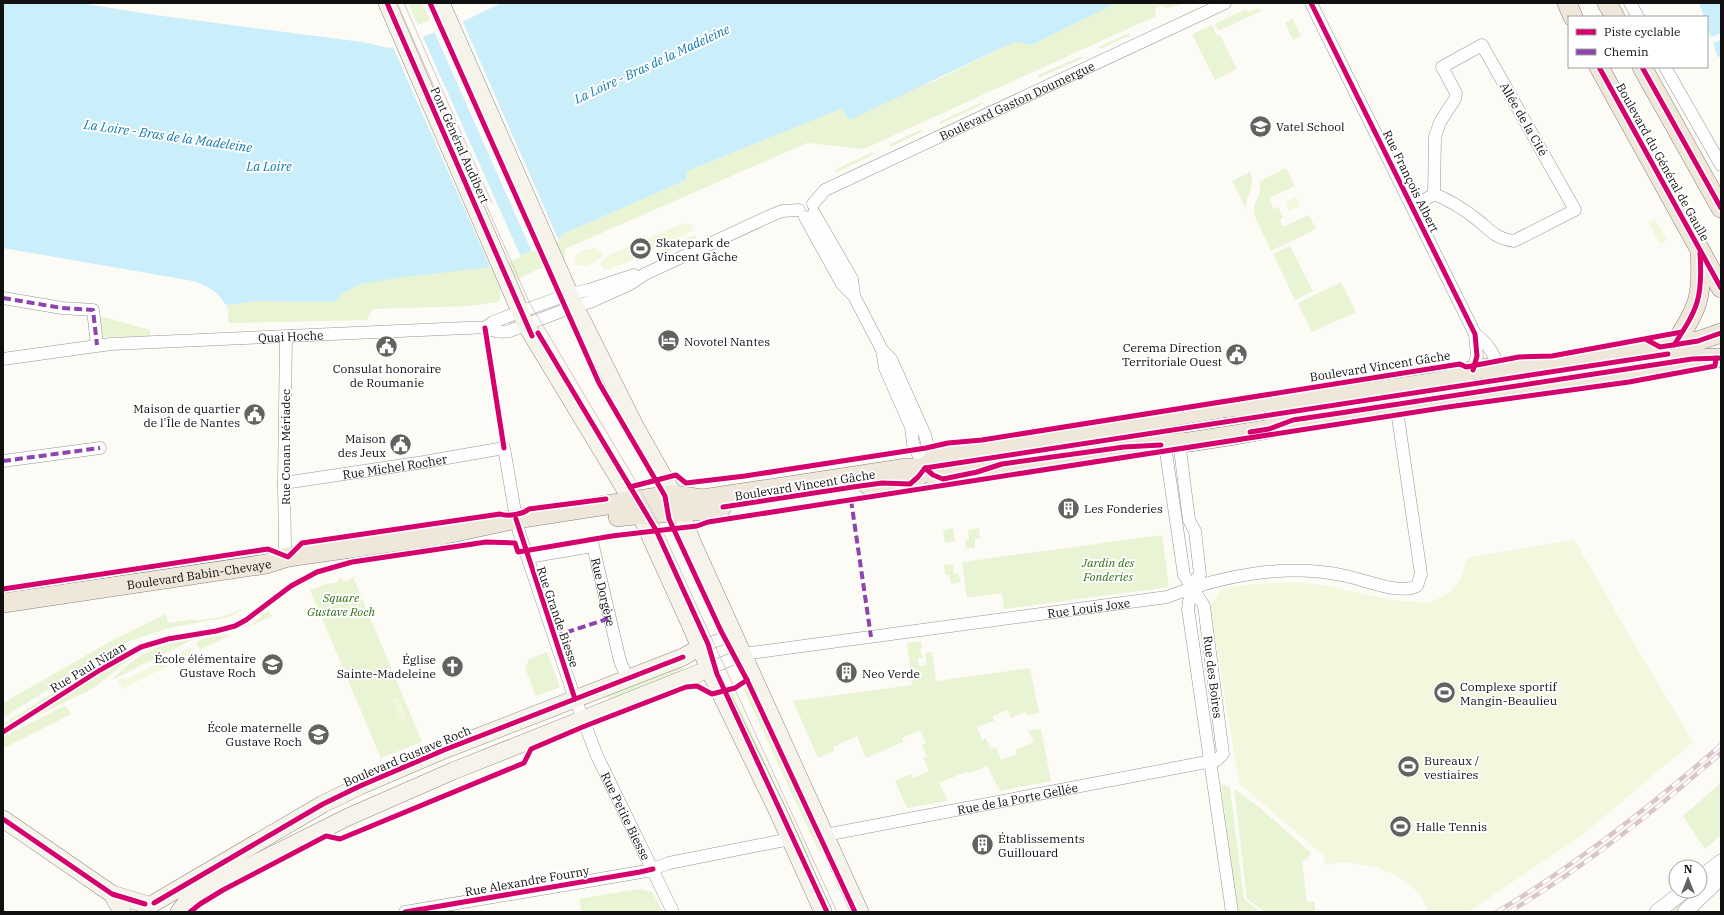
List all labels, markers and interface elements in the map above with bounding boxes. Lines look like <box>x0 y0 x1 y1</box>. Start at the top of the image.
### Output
legend <box>1568 16 1708 68</box>
water label: La Loire - Bras de la Madeleine <box>571 20 733 108</box>
text: Piste cyclable <box>1604 24 1680 39</box>
text: Chemin <box>1604 44 1649 59</box>
street label: Boulevard Gaston Doumergue <box>937 58 1097 143</box>
street label: Allée de la Cité <box>1497 79 1551 159</box>
street label: Boulevard du Général de Gaulle <box>1613 80 1713 244</box>
street label: Pont Général Audibert <box>428 84 492 206</box>
school or university icon: Vatel School <box>1248 113 1274 139</box>
water label: La Loire - Bras de la Madeleine <box>82 116 253 156</box>
place label: Vatel School <box>1276 119 1345 134</box>
street label: Rue François Albert <box>1380 127 1442 235</box>
water label: La Loire <box>245 158 292 175</box>
place label: Skatepark de Vincent Gâche <box>656 235 738 264</box>
sports icon: Skatepark de Vincent Gâche <box>627 236 653 262</box>
street label: Quai Hoche <box>258 327 324 345</box>
hotel icon: Novotel Nantes <box>656 328 682 354</box>
public building icon: Consulat honoraire de Roumanie <box>374 334 400 360</box>
place label: Novotel Nantes <box>684 334 770 349</box>
place label: Cerema Direction Territoriale Ouest <box>1122 340 1222 369</box>
public building icon: Cerema Direction Territoriale Ouest <box>1224 341 1250 367</box>
street label: Boulevard Vincent Gâche <box>1309 347 1451 385</box>
place label: Consulat honoraire de Roumanie <box>333 361 441 390</box>
street label: Rue Conan Mériadec <box>278 389 293 505</box>
place label: Maison de quartier de l'Île de Nantes <box>133 401 241 430</box>
public building icon: Maison de quartier de l'Île de Nantes <box>242 402 268 428</box>
place label: Maison des Jeux <box>338 431 386 460</box>
public building icon: Maison des Jeux <box>388 432 414 458</box>
street label: Rue Michel Rocher <box>341 450 449 482</box>
street label: Boulevard Vincent Gâche <box>734 466 876 504</box>
building icon: Les Fonderies <box>1055 495 1081 521</box>
place label: Les Fonderies <box>1084 501 1163 516</box>
street label: Boulevard Babin-Chevaye <box>126 555 273 592</box>
park label: Jardin des Fonderies <box>1081 555 1135 584</box>
street label: Rue Dorgère <box>588 556 619 628</box>
street label: Rue Grande Biesse <box>534 565 582 669</box>
park label: Square Gustave Roch <box>307 590 375 619</box>
street label: Rue Louis Joxe <box>1046 595 1131 621</box>
street label: Rue des Boires <box>1200 635 1226 719</box>
street label: Rue Paul Nizan <box>47 638 129 696</box>
place label: École élémentaire Gustave Roch <box>154 651 256 680</box>
school or university icon: École élémentaire Gustave Roch <box>259 652 285 678</box>
place label: Église Sainte-Madeleine <box>337 652 436 681</box>
church icon: Église Sainte-Madeleine <box>439 653 465 679</box>
building icon: Neo Verde <box>833 660 859 686</box>
place label: Neo Verde <box>862 666 920 681</box>
place label: Complexe sportif Mangin-Beaulieu <box>1460 679 1558 708</box>
sports icon: Complexe sportif Mangin-Beaulieu <box>1431 680 1457 706</box>
place label: École maternelle Gustave Roch <box>207 720 302 749</box>
school or university icon: École maternelle Gustave Roch <box>305 721 331 747</box>
street label: Boulevard Gustave Roch <box>341 722 473 790</box>
place label: Bureaux / vestiaires <box>1424 753 1479 782</box>
sports icon: Bureaux / vestiaires <box>1396 754 1422 780</box>
street label: Rue Petite Biesse <box>598 769 654 862</box>
street label: Rue de la Porte Gellée <box>956 779 1079 817</box>
sports icon: Halle Tennis <box>1388 813 1414 839</box>
place label: Halle Tennis <box>1416 819 1487 834</box>
place label: Établissements Guillouard <box>998 831 1085 860</box>
building icon: Établissements Guillouard <box>970 832 996 858</box>
north arrow <box>1668 859 1708 899</box>
text: N <box>1684 862 1693 876</box>
street label: Rue Alexandre Fourny <box>464 863 591 899</box>

